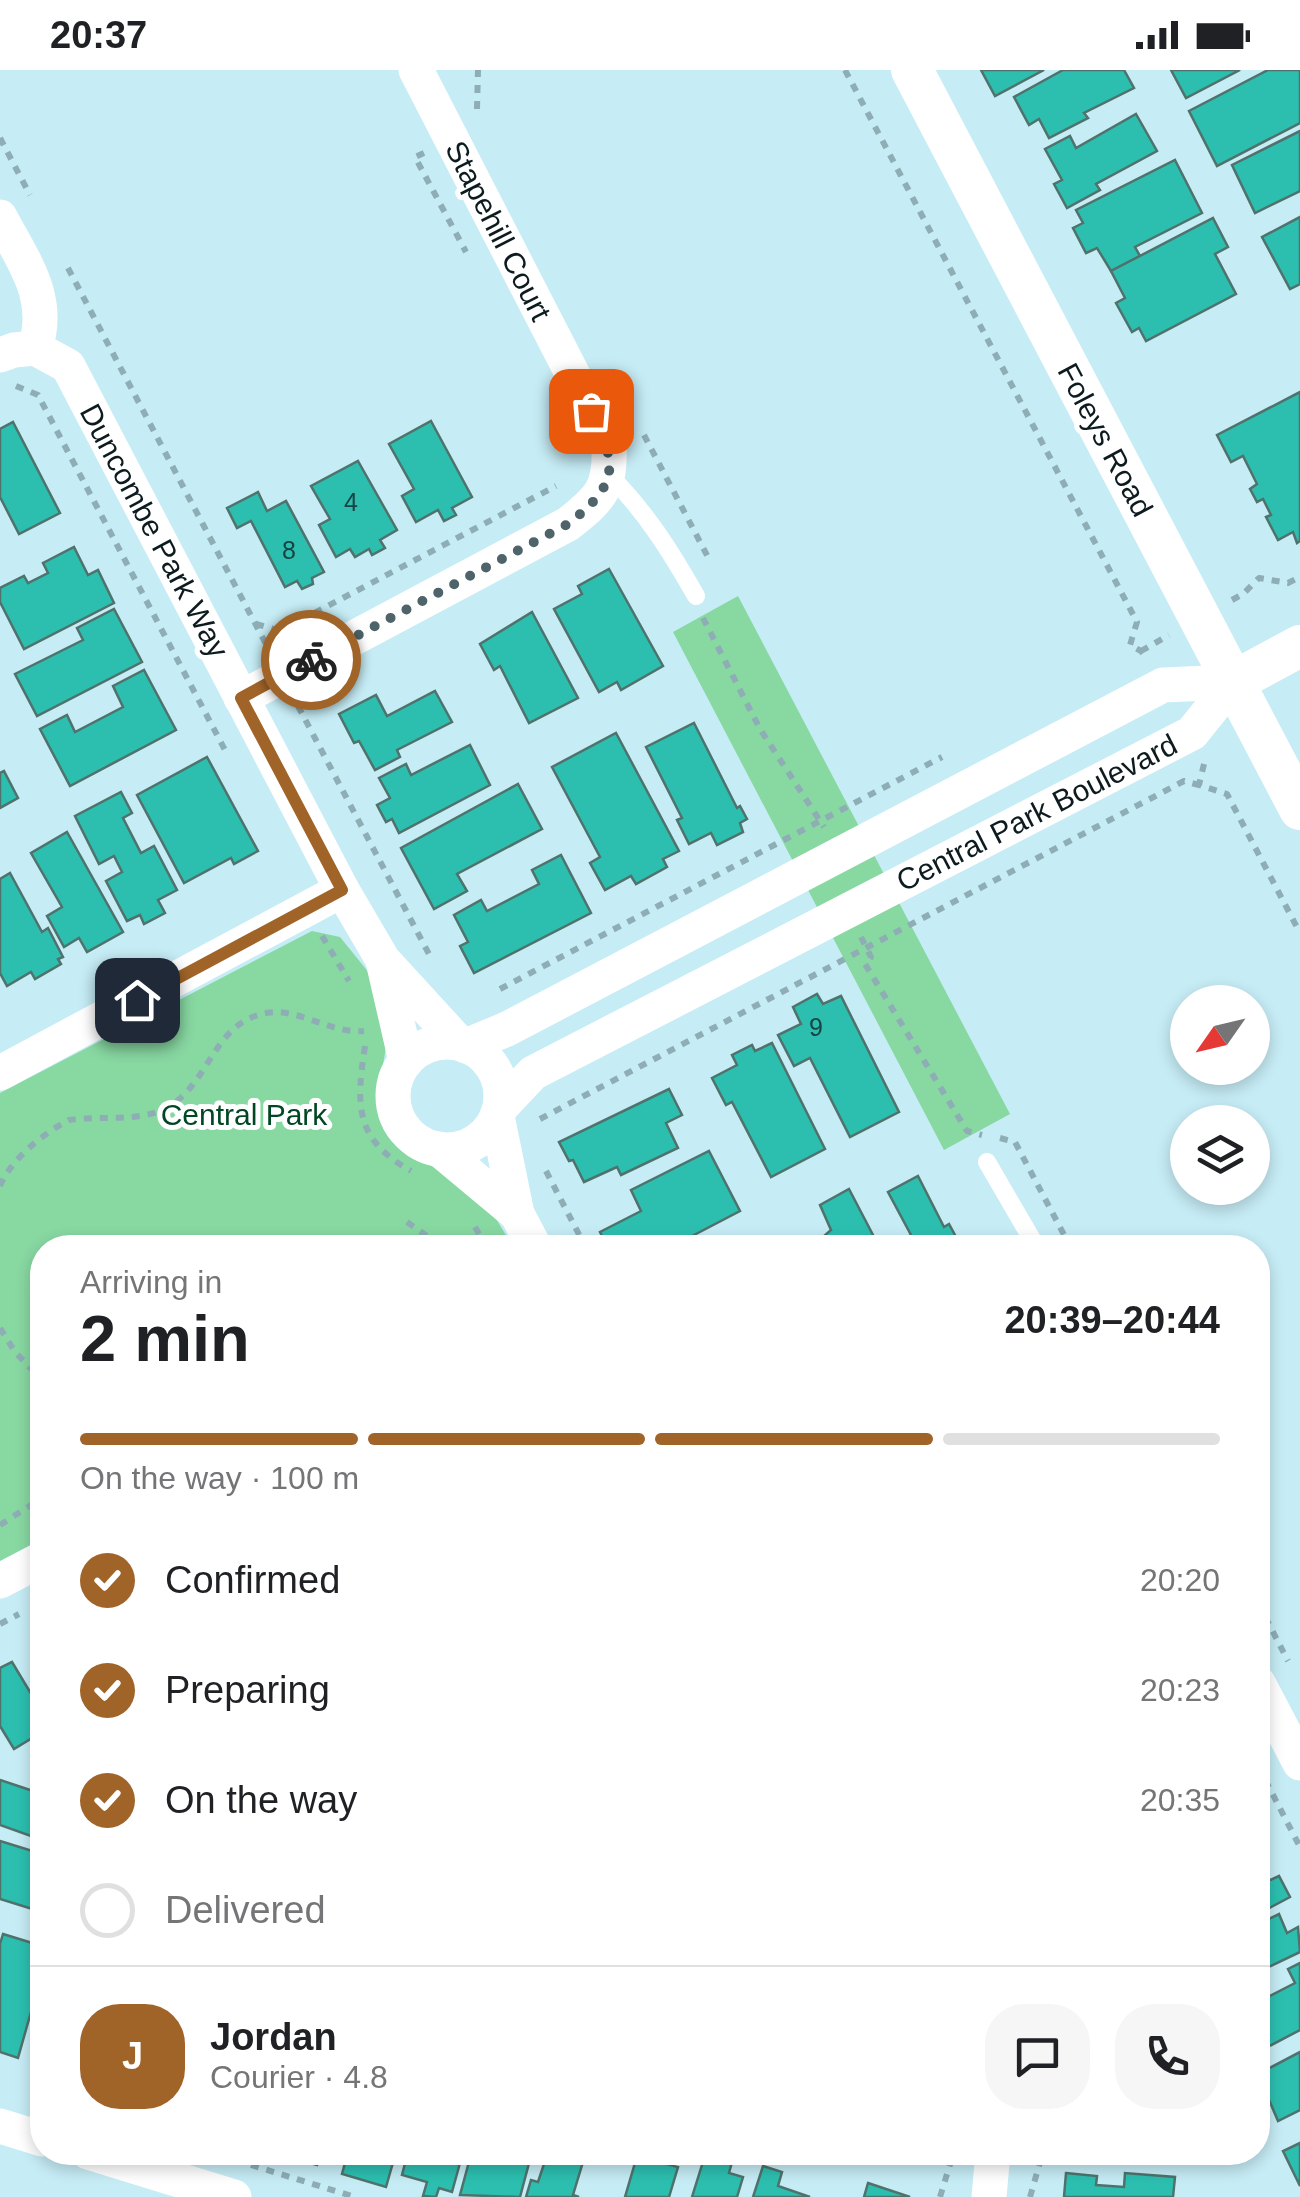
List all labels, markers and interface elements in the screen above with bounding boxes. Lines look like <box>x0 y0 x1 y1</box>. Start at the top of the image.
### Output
text: 20:37 <box>50 14 147 56</box>
street label: Stapehill Court <box>439 136 558 327</box>
street label: Foleys Road <box>1051 358 1160 522</box>
pin <box>549 369 634 454</box>
icon: bag <box>564 384 619 439</box>
street label: Duncombe Park Way <box>74 398 235 663</box>
house number: 4 <box>344 488 358 516</box>
house number: 8 <box>282 536 296 564</box>
courier <box>261 610 361 710</box>
icon: bike <box>284 633 339 688</box>
street label: Central Park Boulevard <box>891 727 1182 898</box>
pin <box>95 958 180 1043</box>
icon: home <box>110 973 165 1028</box>
north arrow <box>1170 985 1270 1085</box>
map controls <box>1170 985 1270 1205</box>
house number: 9 <box>809 1013 823 1041</box>
park label: Central Park <box>161 1098 328 1131</box>
button: layers <box>1170 1105 1270 1205</box>
text: Arriving in <box>80 1264 222 1300</box>
text: 20:39–20:44 <box>1004 1299 1220 1341</box>
text: 2 min <box>80 1302 250 1375</box>
text: On the way · 100 m <box>80 1460 359 1496</box>
icon: check <box>80 1553 135 1608</box>
text: Confirmed <box>165 1559 340 1601</box>
text: 20:20 <box>1140 1562 1220 1598</box>
icon: check <box>80 1663 135 1718</box>
text: Preparing <box>165 1669 330 1711</box>
text: 20:23 <box>1140 1672 1220 1708</box>
icon: check <box>80 1773 135 1828</box>
text: On the way <box>165 1779 357 1821</box>
text: 20:35 <box>1140 1782 1220 1818</box>
text: Delivered <box>165 1889 326 1931</box>
button: chat <box>985 2004 1090 2109</box>
button: phone <box>1115 2004 1220 2109</box>
text: Jordan <box>210 2016 337 2058</box>
text: J <box>122 2035 143 2077</box>
text: Courier · 4.8 <box>210 2059 388 2095</box>

